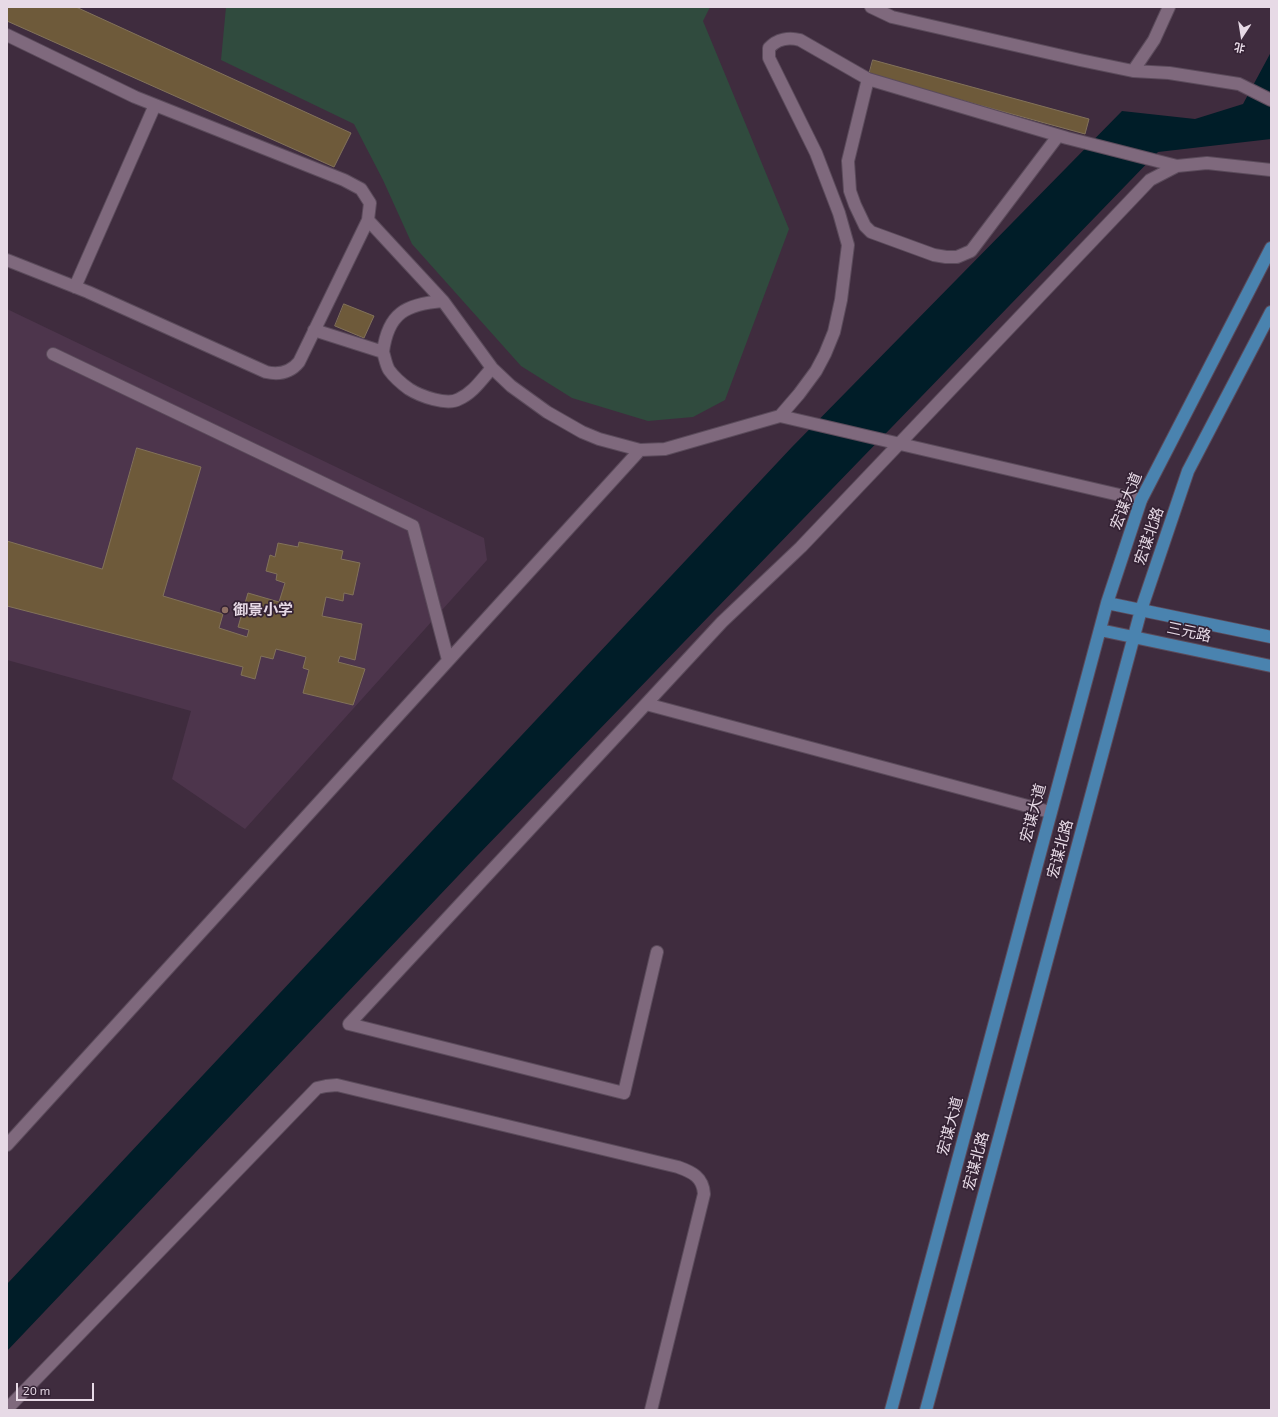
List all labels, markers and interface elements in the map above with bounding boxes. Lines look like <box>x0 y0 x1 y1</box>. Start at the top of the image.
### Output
north arrow <box>1222 16 1262 56</box>
text: 北 <box>1233 41 1246 56</box>
street label: 宏谋大道 <box>1106 470 1146 532</box>
street label: 宏谋北路 <box>1131 505 1167 567</box>
place label: 御景小学 <box>233 601 293 619</box>
marker: 御景小学 <box>220 605 230 615</box>
street label: 三元路 <box>1165 619 1213 645</box>
street label: 宏谋大道 <box>1017 782 1049 844</box>
street label: 宏谋北路 <box>1044 818 1076 880</box>
street label: 宏谋大道 <box>934 1095 966 1157</box>
street label: 宏谋北路 <box>960 1130 992 1192</box>
scale bar <box>18 1375 96 1401</box>
text: 20 m <box>23 1383 50 1397</box>

